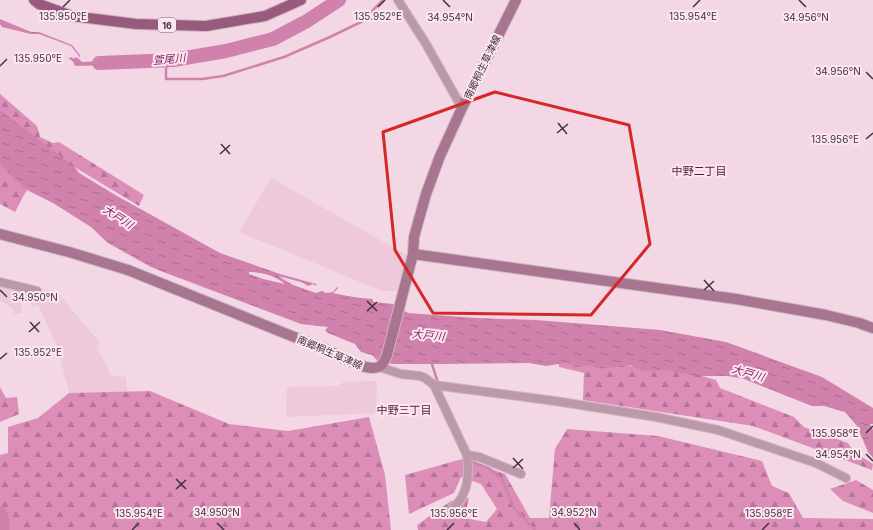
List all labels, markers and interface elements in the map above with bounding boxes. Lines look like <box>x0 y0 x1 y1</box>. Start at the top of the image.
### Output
text: 135.950°E <box>39 10 87 22</box>
text: 135.952°E <box>354 10 402 22</box>
text: 135.954°E <box>669 10 717 22</box>
text: 34.954°N <box>427 11 473 23</box>
text: 34.956°N <box>783 11 829 23</box>
road number: 16 <box>158 18 176 32</box>
street label: 南郷桐生草津線 <box>461 33 503 101</box>
water label: 萱尾川 <box>152 51 187 67</box>
text: 135.950°E <box>14 52 62 64</box>
text: 34.956°N <box>815 65 861 77</box>
text: 135.956°E <box>811 133 859 145</box>
district label: 中野二丁目 <box>672 164 727 178</box>
water label: 大戸川 <box>100 202 136 232</box>
text: 34.950°N <box>12 291 58 303</box>
water label: 大戸川 <box>411 327 446 343</box>
street label: 南郷桐生草津線 <box>295 333 365 371</box>
text: 135.952°E <box>14 346 62 358</box>
water label: 大戸川 <box>730 362 767 385</box>
district label: 中野三丁目 <box>377 403 432 417</box>
text: 135.958°E <box>811 427 859 439</box>
text: 34.954°N <box>815 448 861 460</box>
text: 34.950°N <box>194 506 240 518</box>
text: 34.952°N <box>551 506 597 518</box>
text: 135.954°E <box>115 507 163 519</box>
text: 135.956°E <box>430 507 478 519</box>
text: 135.958°E <box>745 507 793 519</box>

